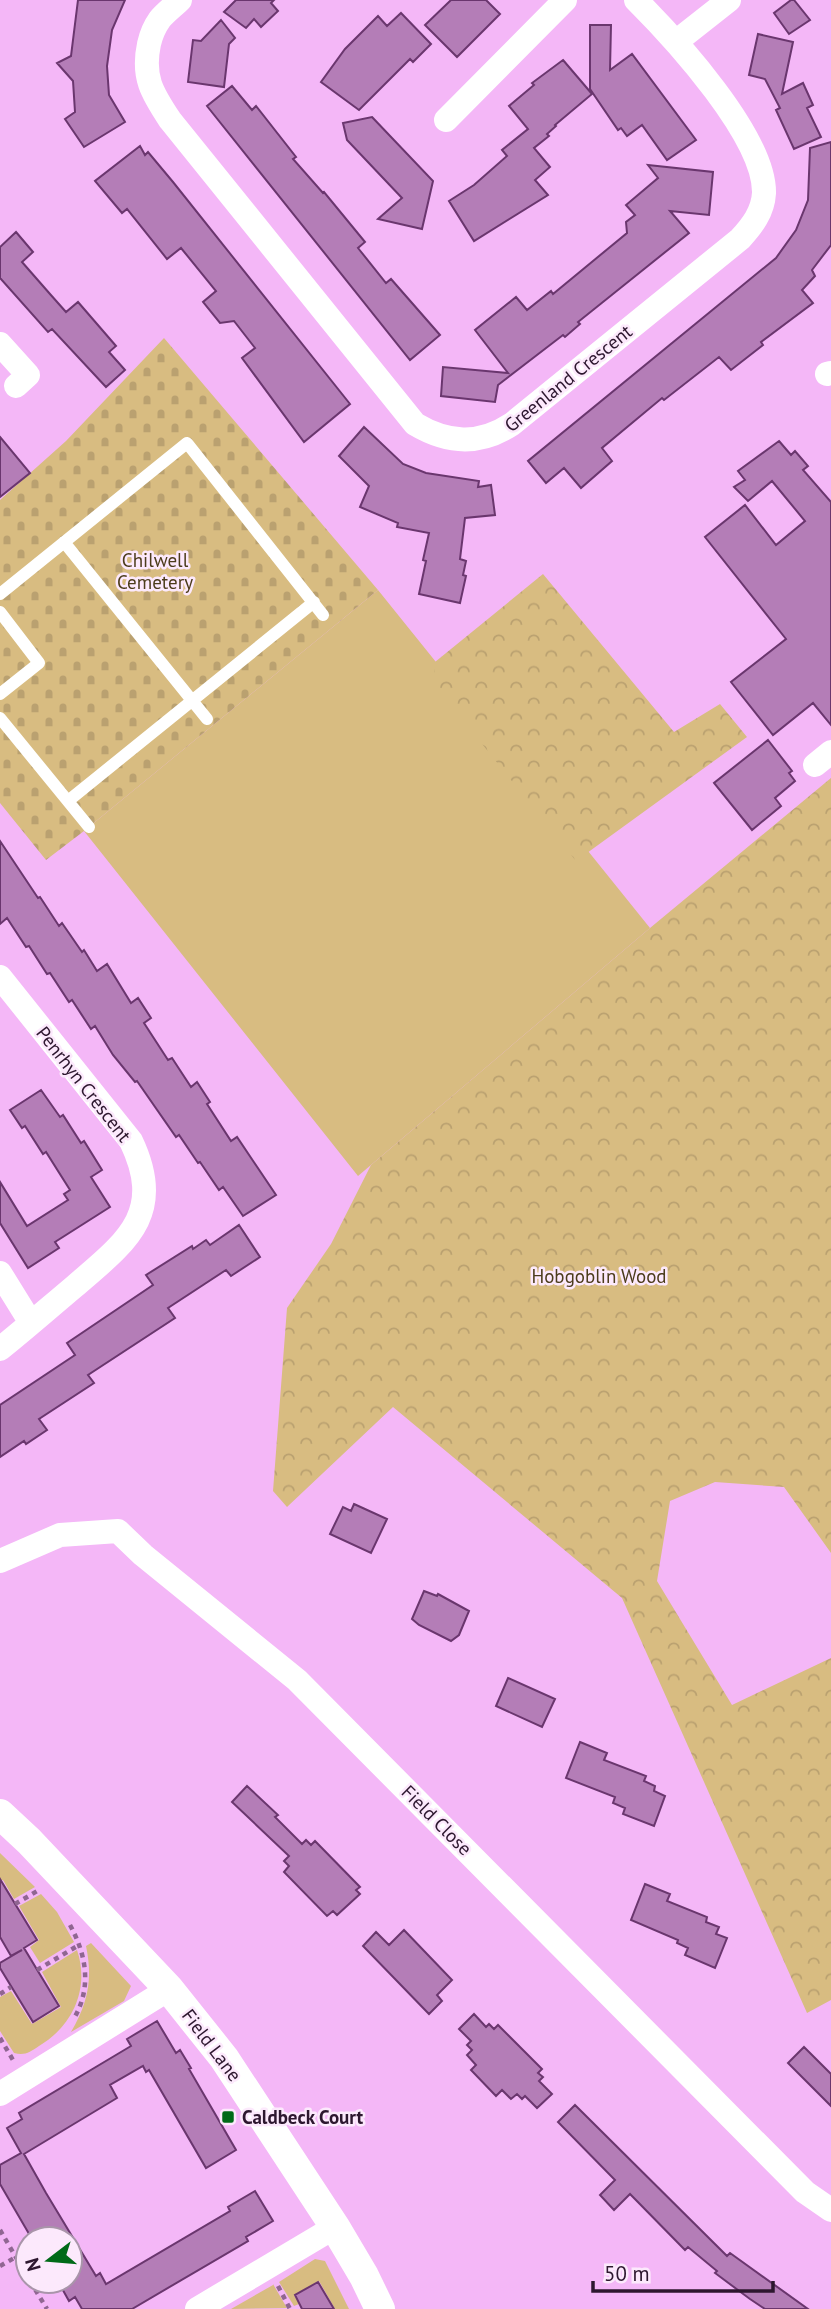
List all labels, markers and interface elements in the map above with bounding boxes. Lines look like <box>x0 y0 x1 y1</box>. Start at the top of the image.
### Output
street label: Greenland Crescent <box>499 319 637 437</box>
park label: Chilwell Cemetery <box>117 548 193 594</box>
street label: Penrhyn Crescent <box>31 1021 137 1147</box>
park label: Hobgoblin Wood <box>531 1264 667 1288</box>
street label: Field Close <box>397 1780 477 1860</box>
street label: Field Lane <box>177 2004 247 2086</box>
place label: Caldbeck Court <box>242 2105 364 2129</box>
marker: Caldbeck Court <box>220 2109 236 2125</box>
north arrow <box>14 2225 84 2295</box>
scale bar <box>593 2250 773 2294</box>
text: N <box>19 2255 46 2274</box>
text: 50 m <box>604 2260 650 2287</box>

